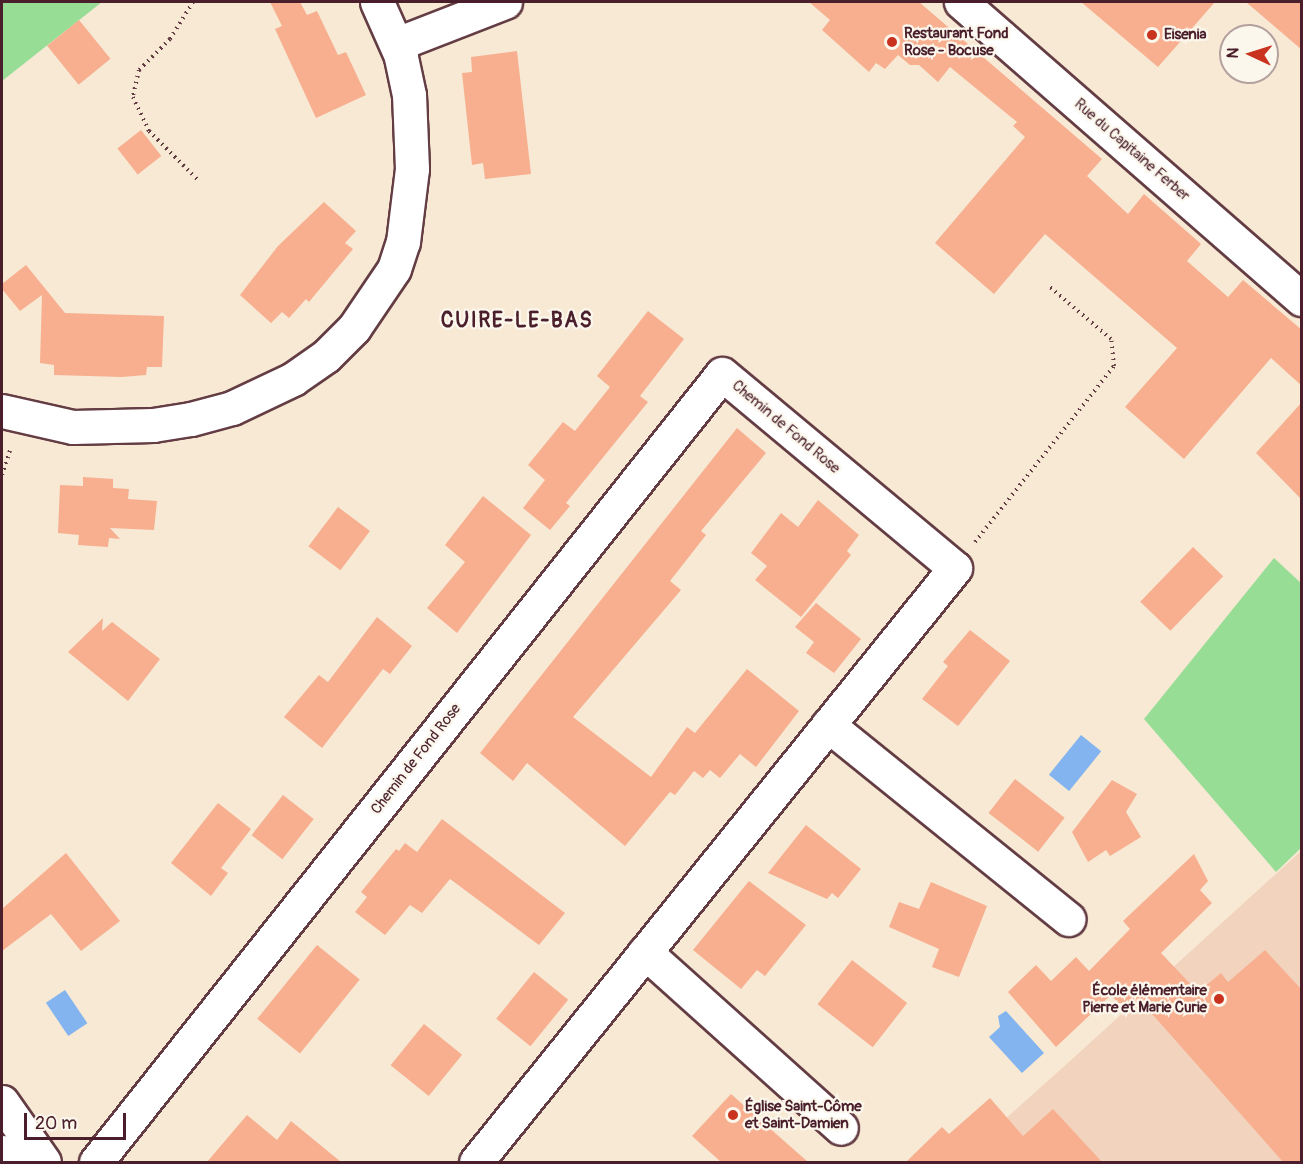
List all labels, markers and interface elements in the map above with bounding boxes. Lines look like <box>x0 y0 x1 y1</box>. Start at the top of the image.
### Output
place label: Restaurant Fond Rose - Bocuse <box>904 24 1009 59</box>
north arrow <box>1219 24 1279 84</box>
place label: Eisenia <box>1164 26 1206 44</box>
marker: Eisenia <box>1145 28 1159 42</box>
marker: Restaurant Fond Rose - Bocuse <box>885 35 899 49</box>
text: N <box>1223 47 1243 59</box>
street label: Rue du Capitaine Ferber <box>1071 95 1193 205</box>
district label: CUIRE-LE-BAS <box>441 308 593 334</box>
street label: Chemin de Fond Rose <box>728 377 844 477</box>
street label: Chemin de Fond Rose <box>367 700 465 818</box>
place label: École élémentaire Pierre et Marie Curie <box>1082 981 1207 1016</box>
marker: École élémentaire Pierre et Marie Curie <box>1212 992 1226 1006</box>
place label: Église Saint-Côme et Saint-Damien <box>745 1097 862 1132</box>
scale bar <box>27 1101 129 1139</box>
marker: Église Saint-Côme et Saint-Damien <box>726 1108 740 1122</box>
text: 20 m <box>35 1112 77 1135</box>

